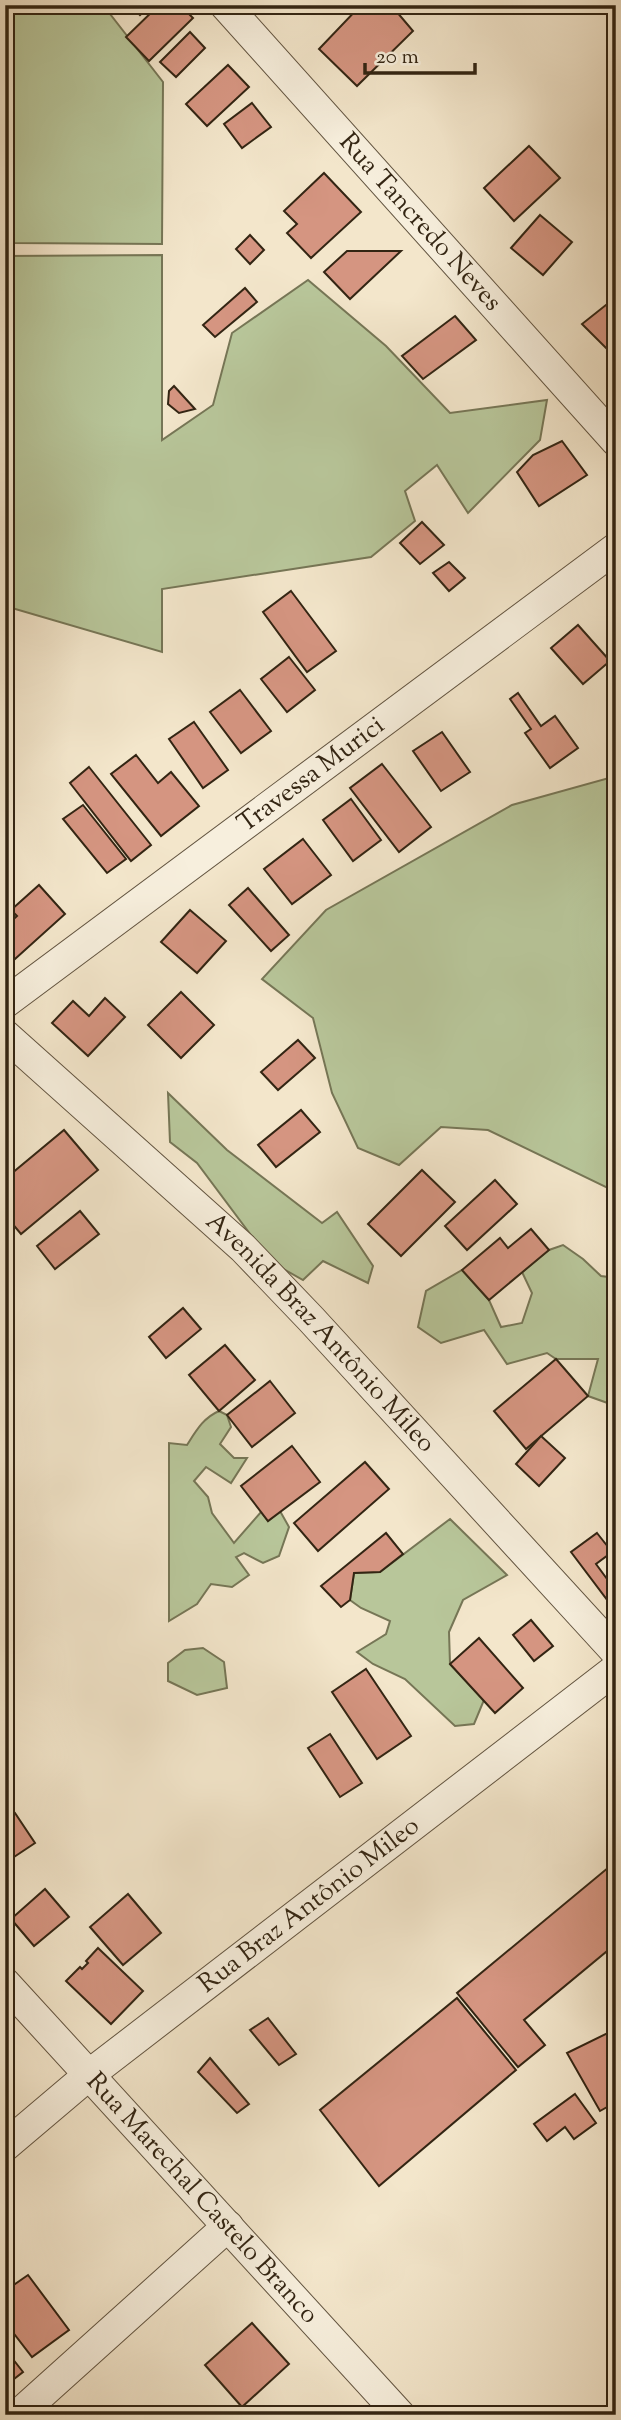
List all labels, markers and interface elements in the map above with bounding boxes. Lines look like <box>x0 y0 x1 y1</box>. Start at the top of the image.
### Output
scale bar <box>365 32 476 76</box>
text: 20 m <box>376 43 419 73</box>
street label: Rua Tancredo Neves <box>330 125 510 320</box>
street label: Travessa Murici <box>230 708 393 842</box>
street label: Avenida Braz Antônio Mileo <box>197 1204 444 1461</box>
street label: Rua Braz Antônio Mileo <box>191 1808 428 2002</box>
street label: Rua Marechal Castelo Branco <box>77 2064 327 2333</box>

